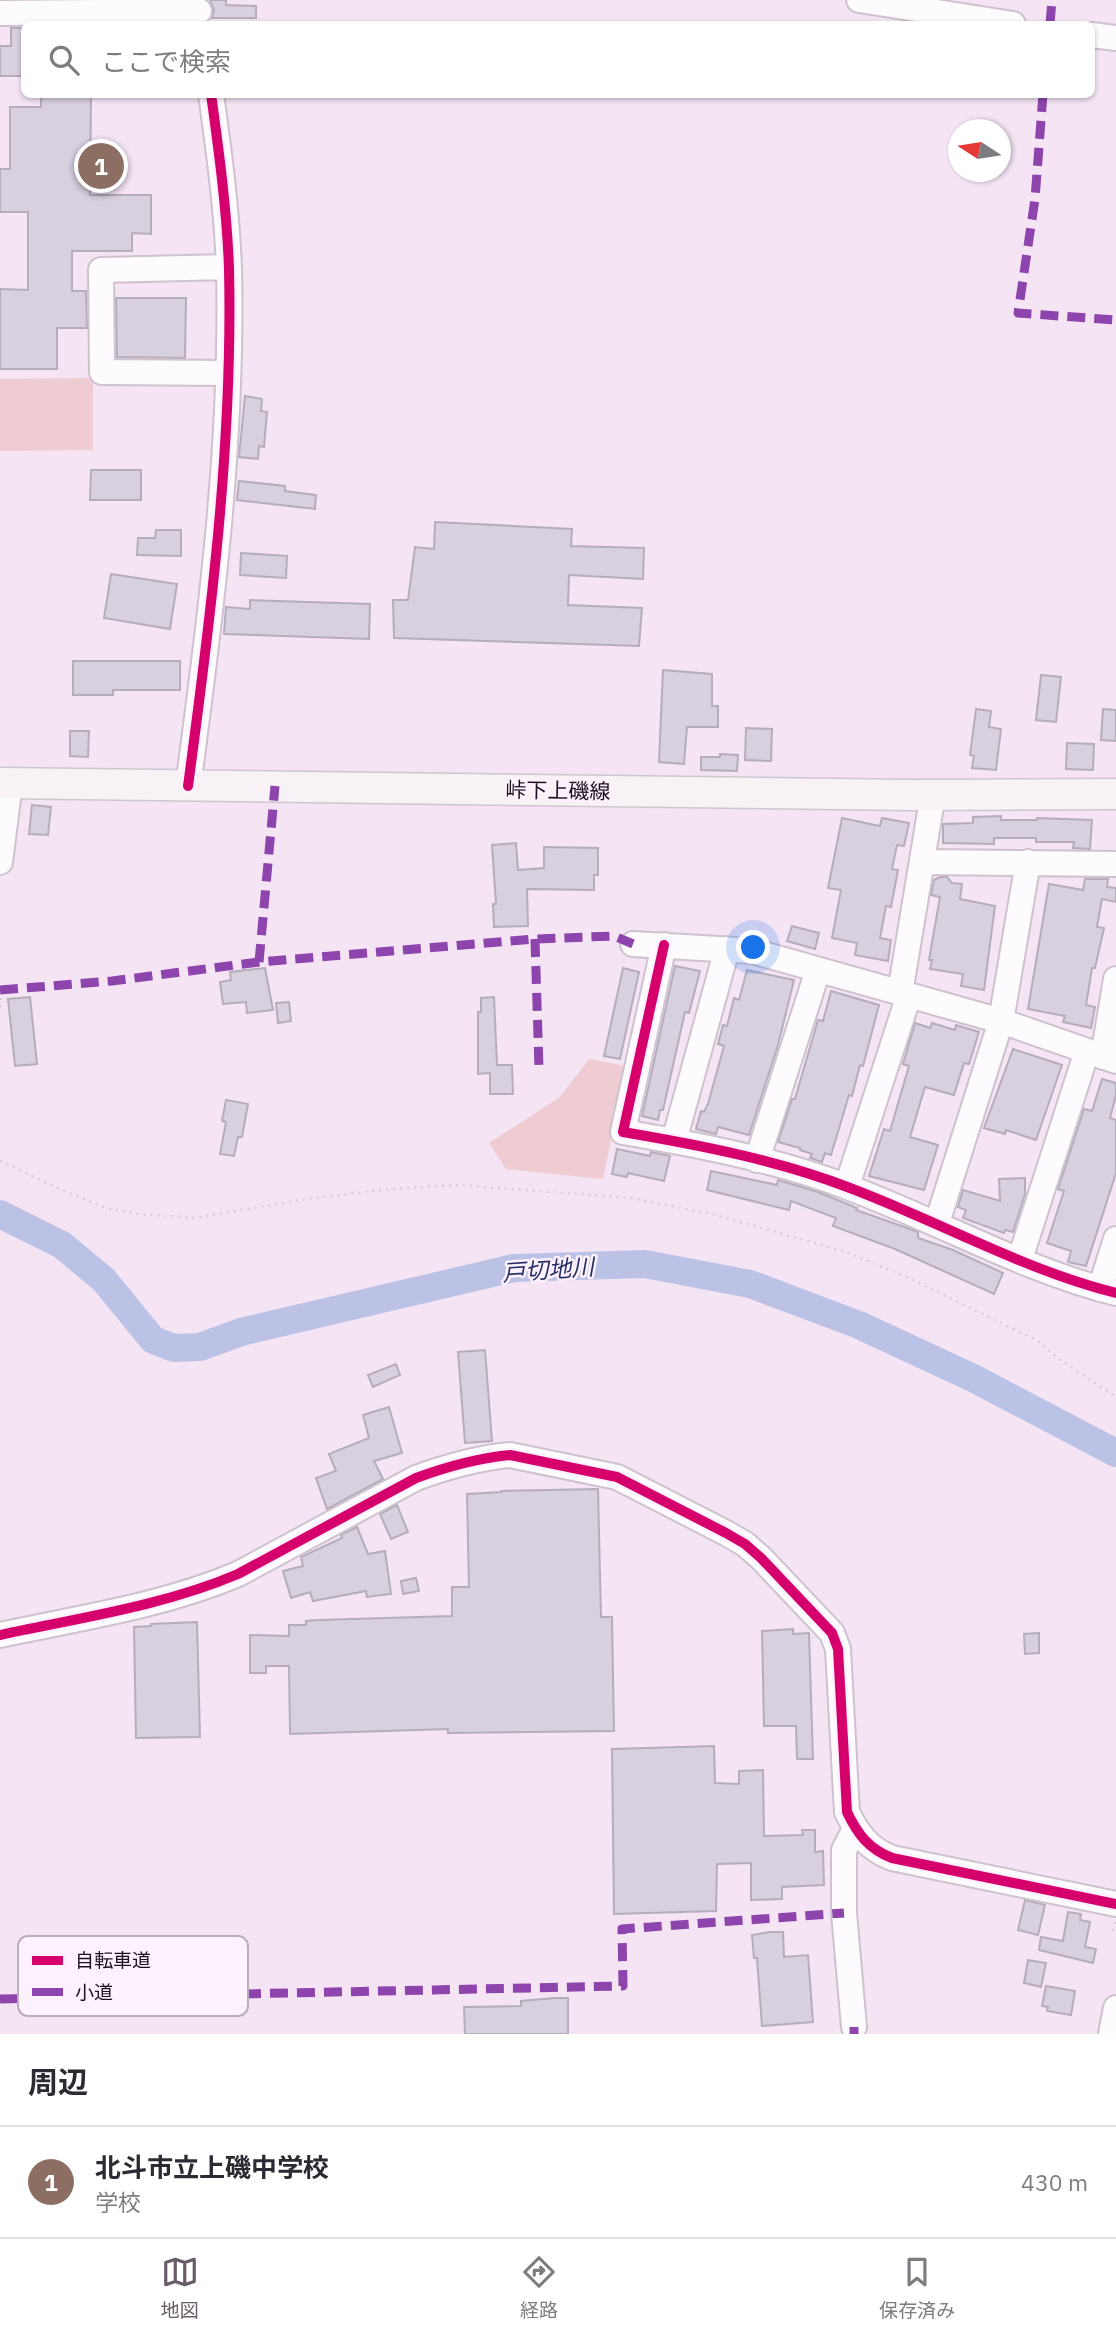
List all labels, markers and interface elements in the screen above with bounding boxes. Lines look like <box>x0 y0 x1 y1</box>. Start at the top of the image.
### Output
search box <box>21 21 1095 98</box>
icon: search <box>45 41 83 79</box>
text: ここで検索 <box>101 44 231 78</box>
north arrow <box>948 119 1011 182</box>
pin: 1 <box>78 140 124 192</box>
street label: 峠下上磯線 <box>505 775 611 805</box>
your location <box>736 930 770 964</box>
water label: 戸切地川 <box>501 1251 598 1287</box>
legend <box>18 1936 248 2016</box>
text: 自転車道 <box>75 1948 151 1972</box>
text: 小道 <box>75 1980 113 2004</box>
text: 周辺 <box>28 2062 88 2101</box>
text: 北斗市立上磯中学校 <box>95 2150 329 2184</box>
text: 1 <box>44 2167 58 2197</box>
text: 430 m <box>1021 2167 1088 2197</box>
text: 学校 <box>95 2187 141 2217</box>
tab: 地図 <box>161 2253 199 2322</box>
tab: 経路 <box>520 2253 558 2322</box>
tab: 保存済み <box>879 2253 955 2322</box>

